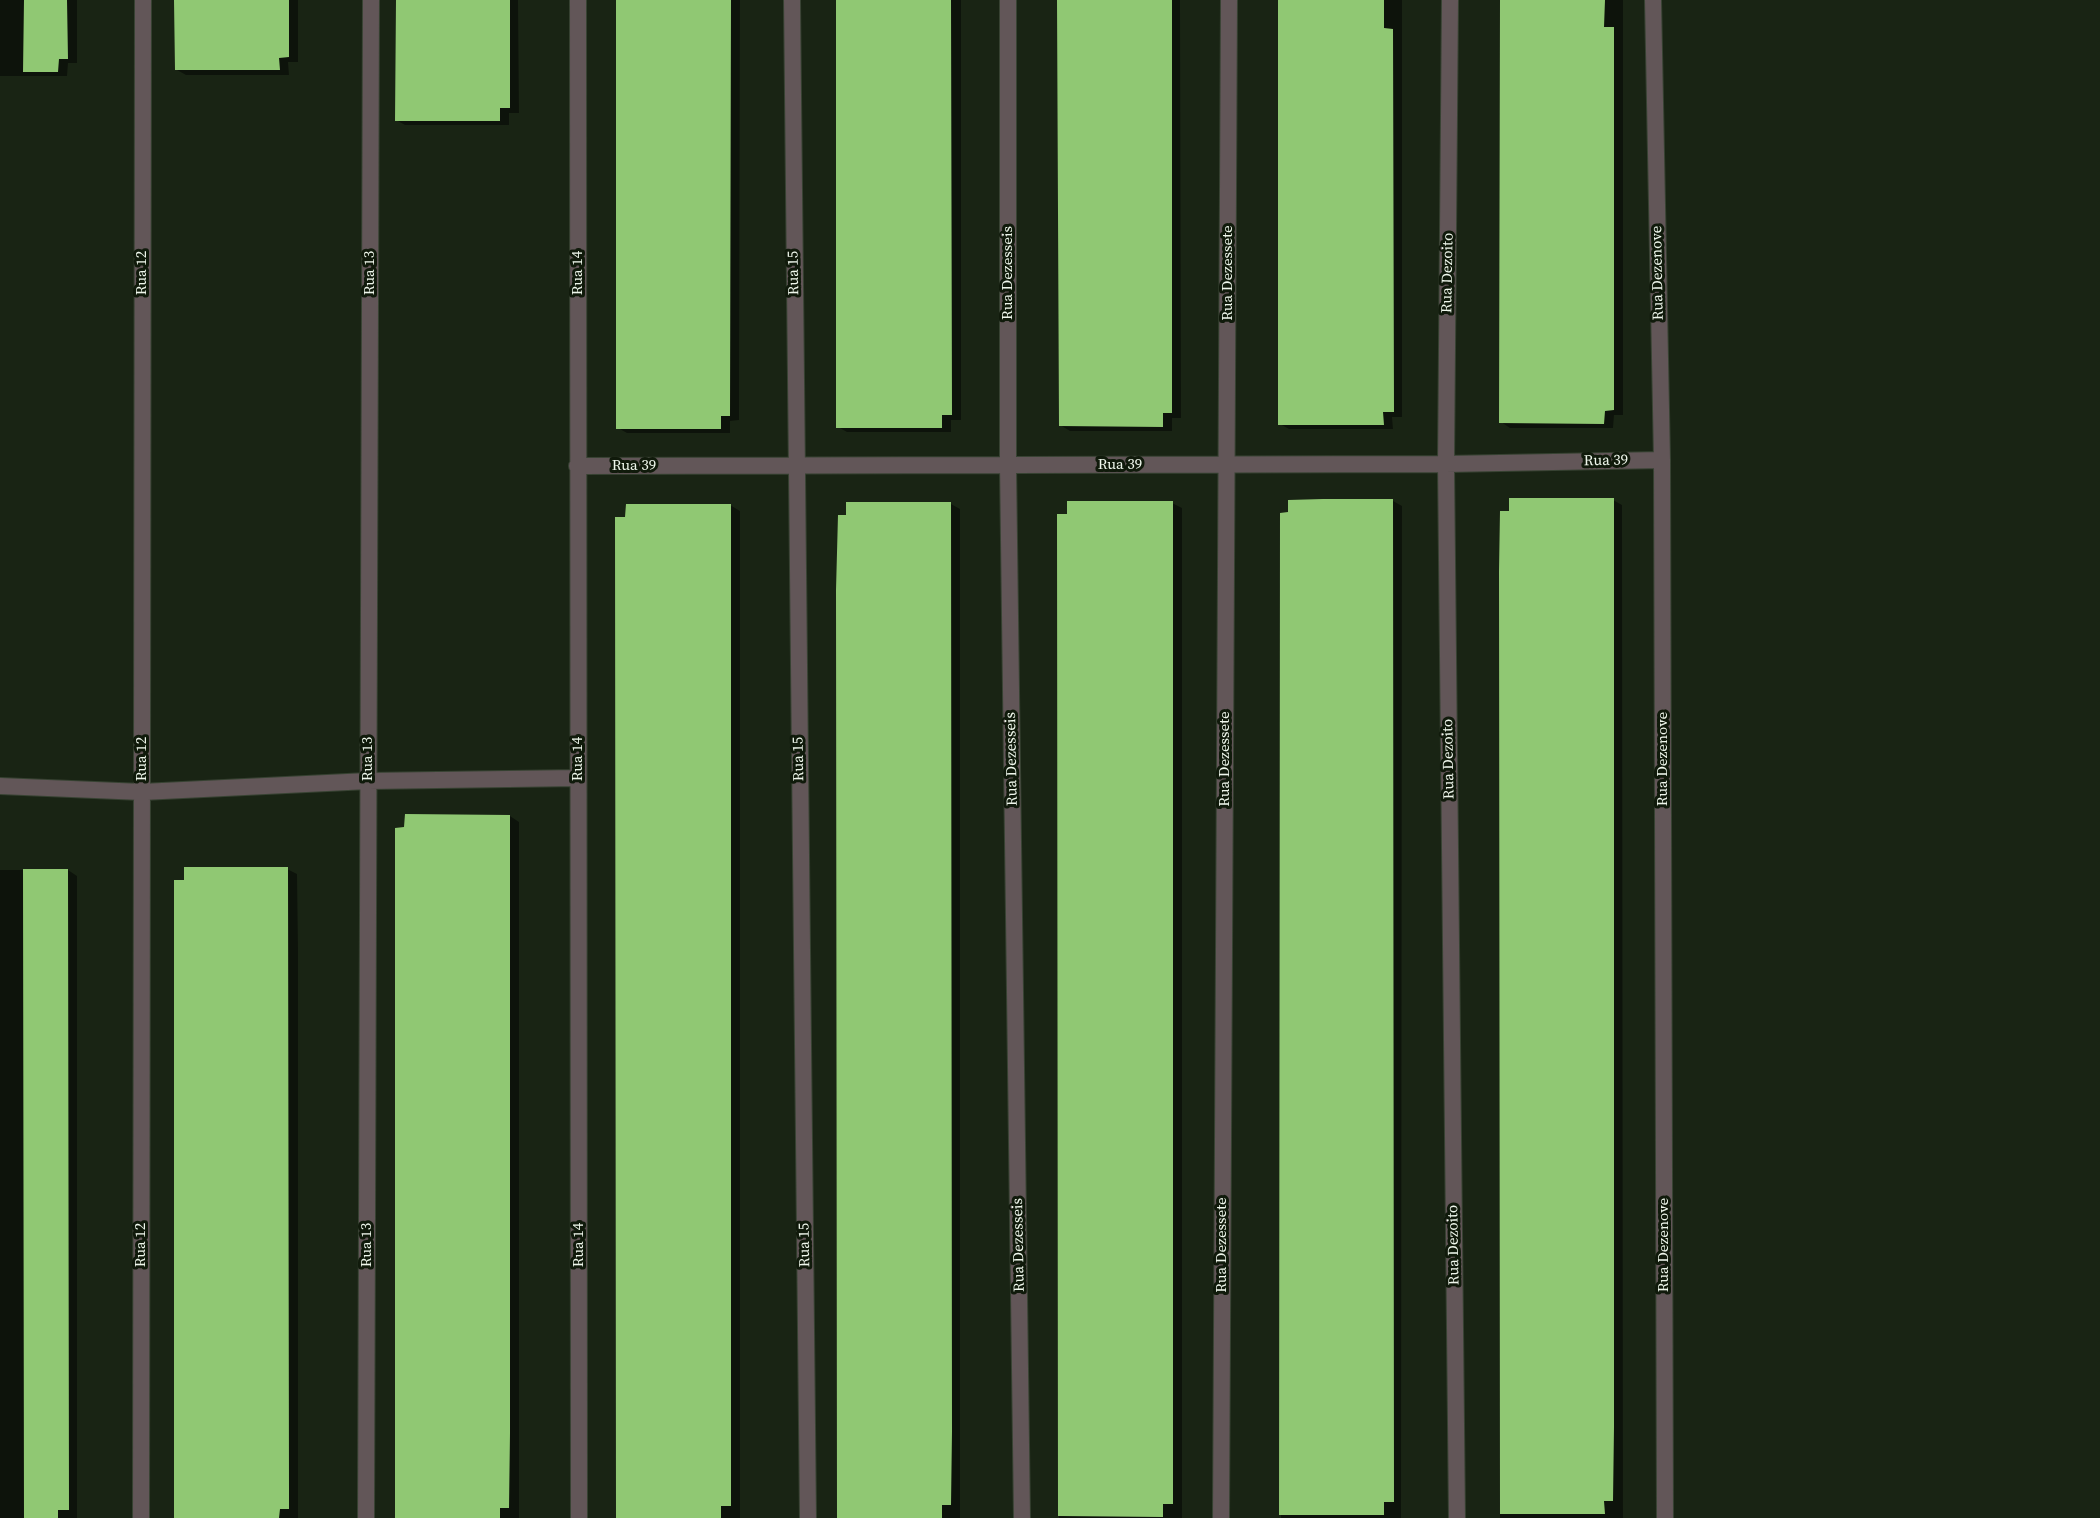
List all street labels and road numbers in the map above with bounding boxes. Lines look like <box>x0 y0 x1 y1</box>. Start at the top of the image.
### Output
street label: Rua Dezessete <box>1219 225 1237 321</box>
street label: Rua Dezesseis <box>999 226 1017 320</box>
street label: Rua Dezenove <box>1648 226 1668 320</box>
street label: Rua Dezoito <box>1438 233 1458 313</box>
street label: Rua 12 <box>133 251 151 295</box>
street label: Rua 13 <box>361 251 379 295</box>
street label: Rua 14 <box>569 251 587 295</box>
street label: Rua 15 <box>785 251 803 295</box>
street label: Rua 39 <box>1584 452 1628 470</box>
street label: Rua 39 <box>1098 456 1142 474</box>
street label: Rua 39 <box>612 457 656 475</box>
street label: Rua Dezessete <box>1216 711 1234 807</box>
street label: Rua Dezesseis <box>1002 712 1022 806</box>
street label: Rua Dezenove <box>1654 712 1672 806</box>
street label: Rua Dezoito <box>1439 719 1459 799</box>
street label: Rua 12 <box>133 737 151 781</box>
street label: Rua 13 <box>359 737 377 781</box>
street label: Rua 14 <box>569 737 587 781</box>
street label: Rua 15 <box>790 737 808 781</box>
street label: Rua Dezessete <box>1213 1197 1231 1293</box>
street label: Rua Dezesseis <box>1009 1198 1029 1292</box>
street label: Rua Dezenove <box>1655 1198 1673 1292</box>
street label: Rua Dezoito <box>1444 1205 1464 1285</box>
street label: Rua 12 <box>132 1223 150 1267</box>
street label: Rua 13 <box>358 1223 376 1267</box>
street label: Rua 14 <box>570 1223 588 1267</box>
street label: Rua 15 <box>796 1223 814 1267</box>

